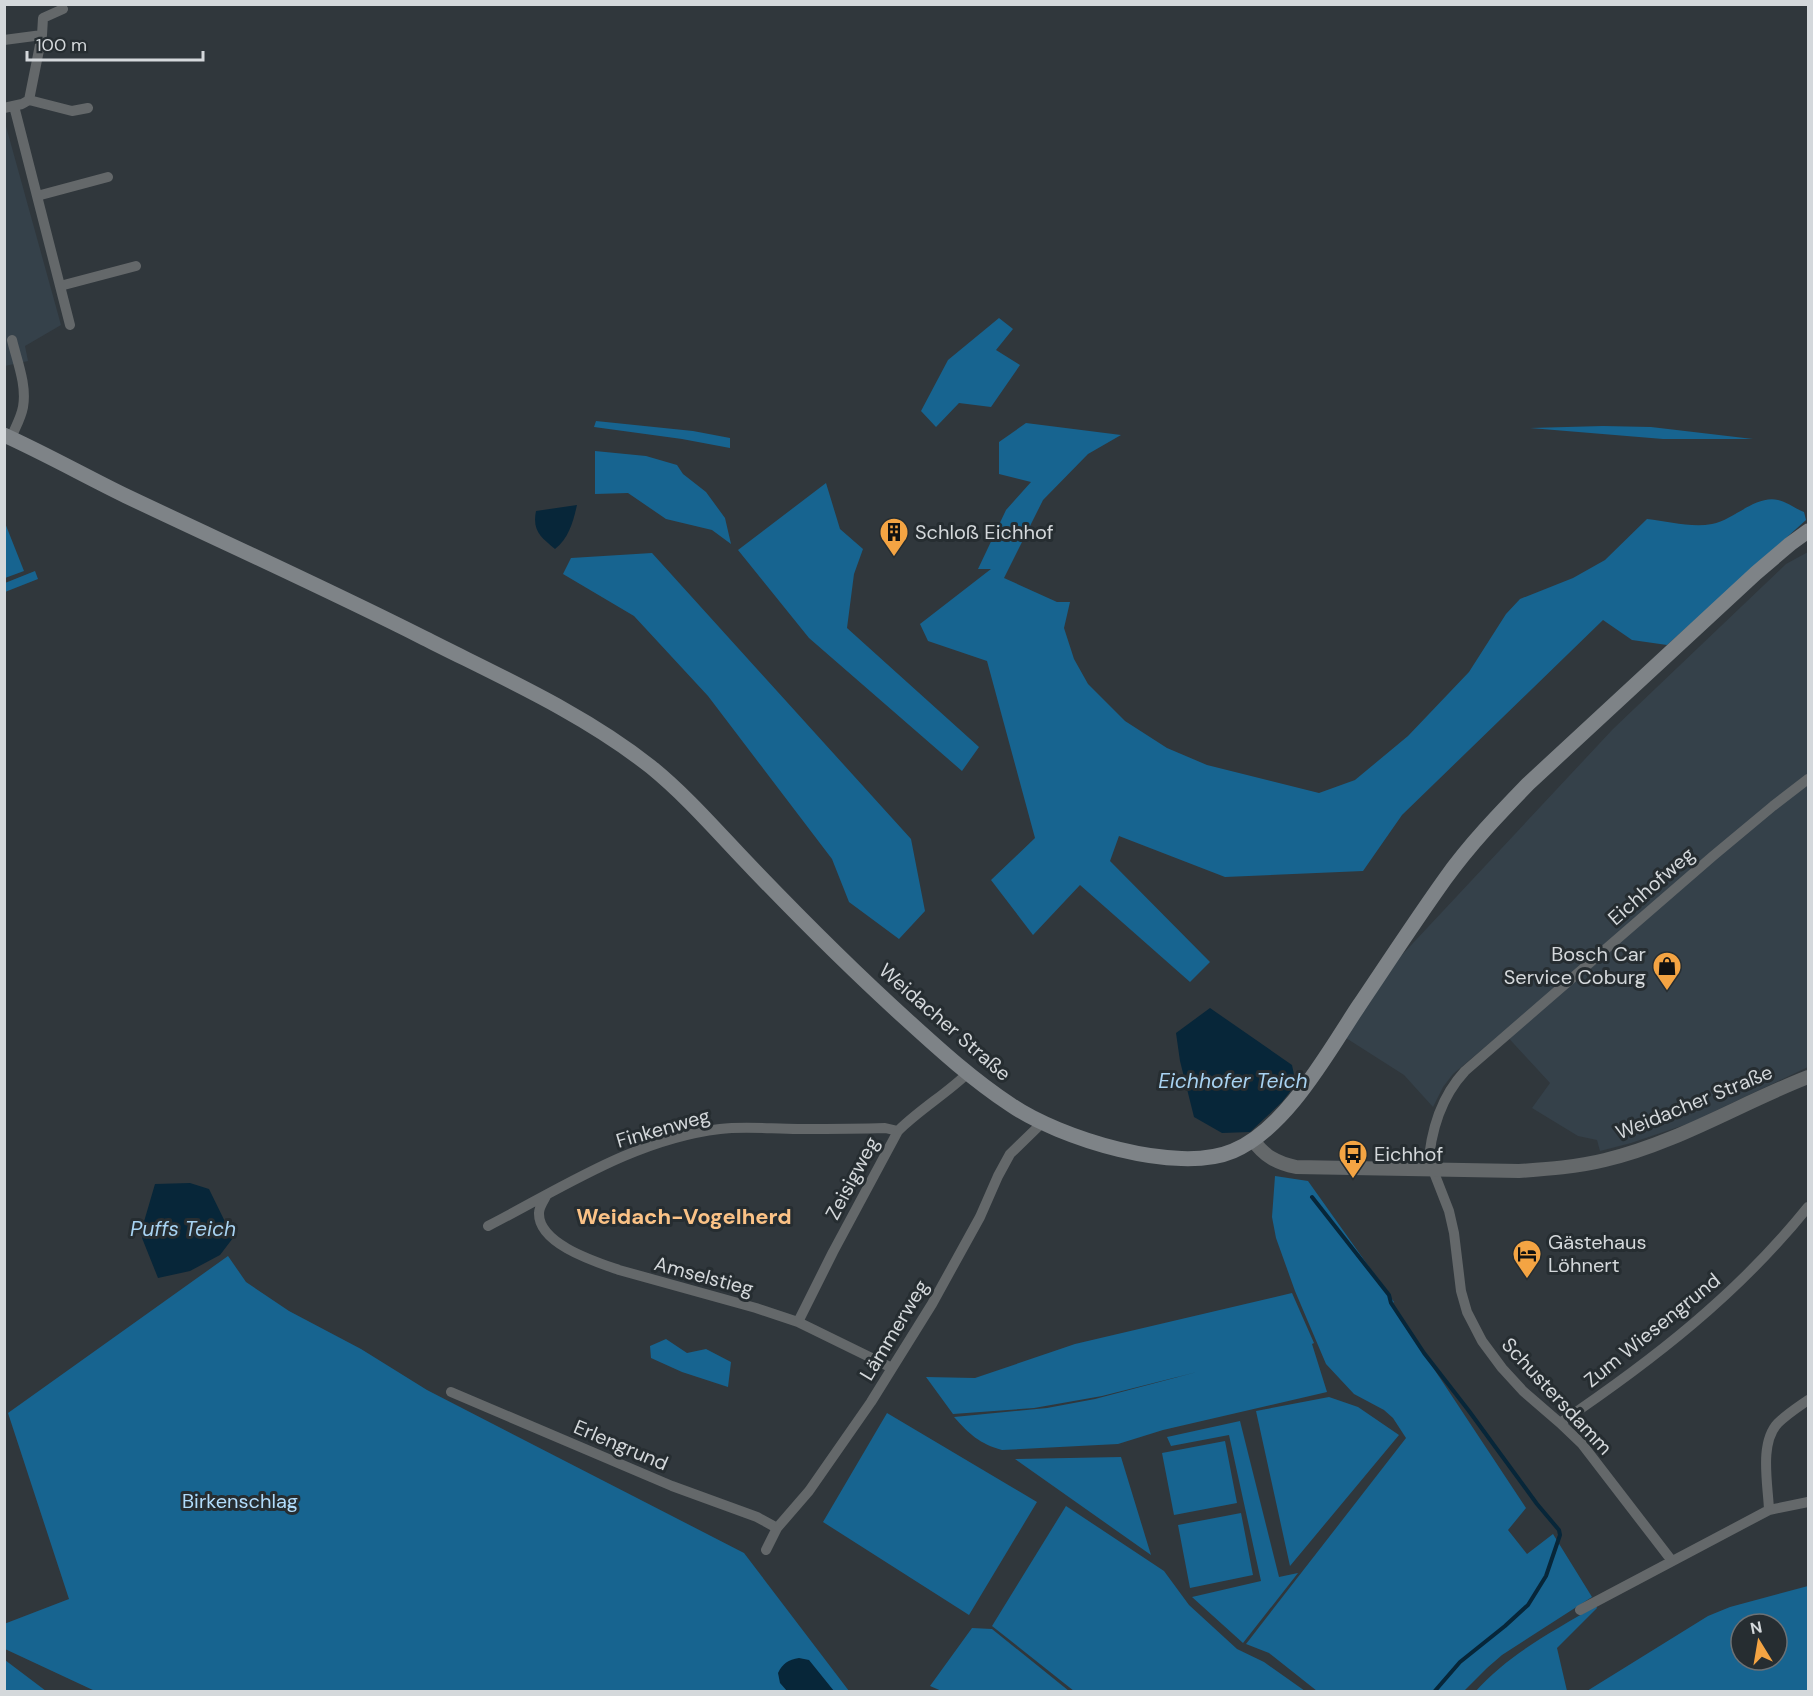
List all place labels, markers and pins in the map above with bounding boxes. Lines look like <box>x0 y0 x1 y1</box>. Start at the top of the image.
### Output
building icon: Schloß Eichhof <box>878 516 910 558</box>
place label: Schloß Eichhof <box>915 519 1054 545</box>
place label: Bosch Car Service Coburg <box>1504 941 1646 990</box>
shop icon: Bosch Car Service Coburg <box>1651 950 1683 992</box>
bus stop icon: Eichhof <box>1337 1138 1369 1180</box>
place label: Eichhof <box>1374 1141 1443 1167</box>
place label: Gästehaus Löhnert <box>1548 1229 1646 1278</box>
hotel icon: Gästehaus Löhnert <box>1511 1238 1543 1280</box>

